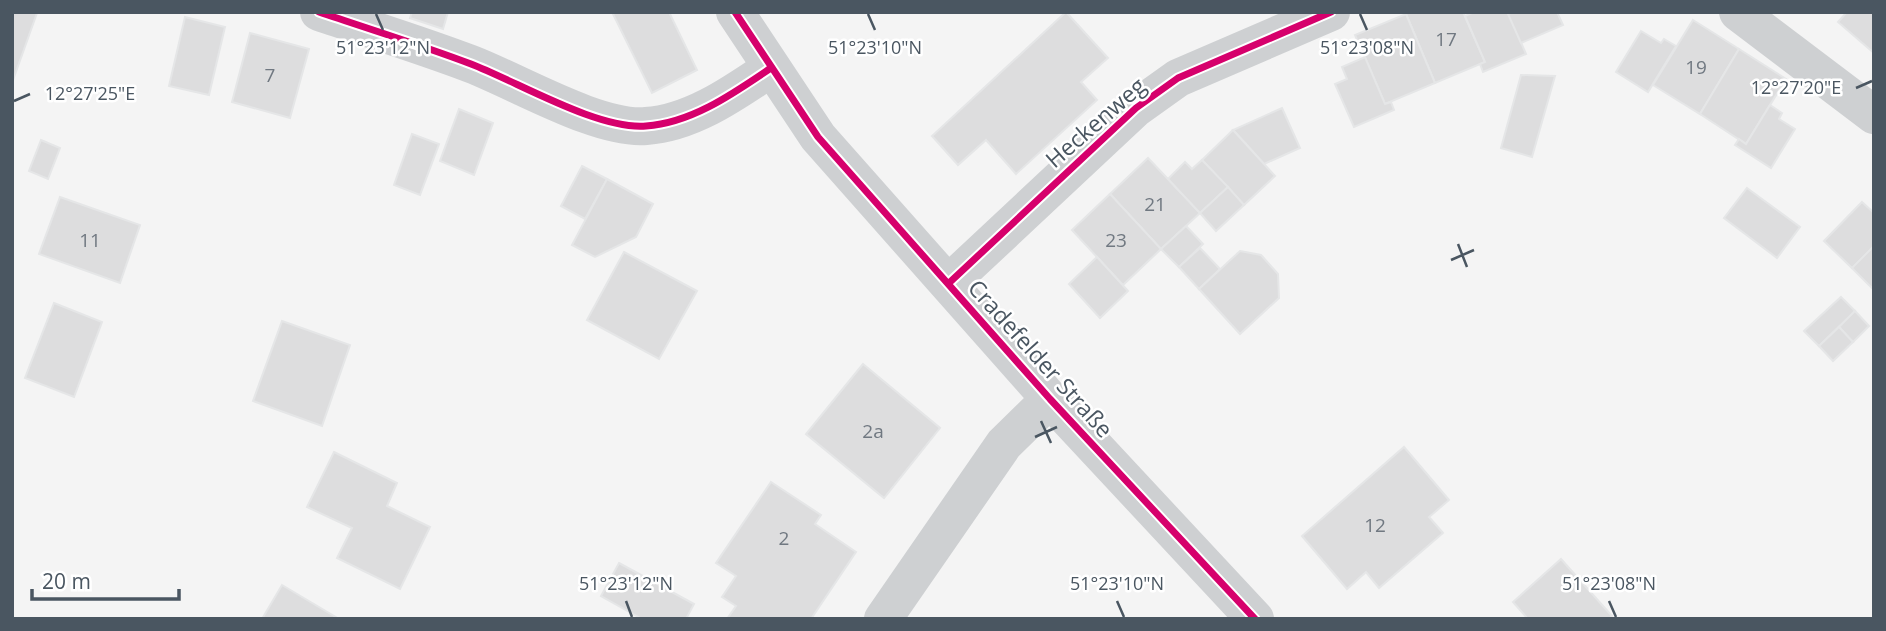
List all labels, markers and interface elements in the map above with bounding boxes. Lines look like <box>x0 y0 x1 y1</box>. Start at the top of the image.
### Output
house number: 17 <box>1435 26 1457 52</box>
text: 51°23'12"N <box>336 35 430 59</box>
text: 51°23'10"N <box>828 35 922 59</box>
text: 51°23'08"N <box>1320 35 1414 59</box>
house number: 19 <box>1685 54 1707 80</box>
house number: 7 <box>265 62 275 88</box>
street label: Heckenweg <box>1038 69 1152 174</box>
text: 12°27'20"E <box>1751 75 1841 99</box>
text: 12°27'25"E <box>45 81 135 105</box>
house number: 21 <box>1144 191 1166 217</box>
house number: 11 <box>79 227 101 253</box>
house number: 23 <box>1105 227 1127 253</box>
street label: Cradefelder Straße <box>961 272 1121 444</box>
house number: 2a <box>862 418 884 444</box>
house number: 12 <box>1364 512 1386 538</box>
house number: 2 <box>779 525 789 551</box>
scale bar <box>32 558 178 602</box>
text: 20 m <box>42 567 91 595</box>
text: 51°23'12"N <box>579 571 673 595</box>
text: 51°23'10"N <box>1070 571 1164 595</box>
text: 51°23'08"N <box>1562 571 1656 595</box>

